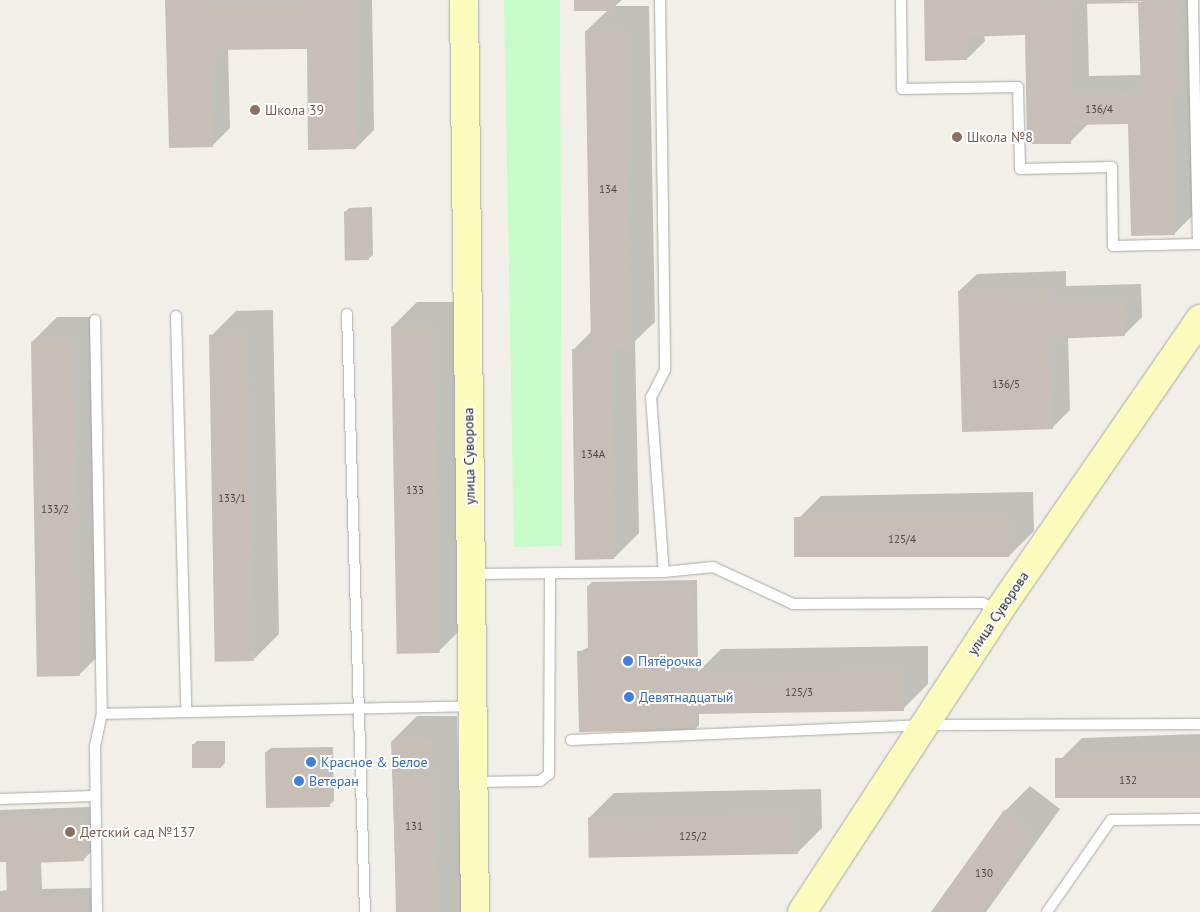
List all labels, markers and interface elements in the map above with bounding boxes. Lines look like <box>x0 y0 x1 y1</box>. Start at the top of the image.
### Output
place label: Школа 39 <box>265 102 324 118</box>
house number: 136/4 <box>1085 102 1113 116</box>
marker: Школа 39 <box>249 104 261 116</box>
place label: Школа №8 <box>967 129 1033 145</box>
marker: Школа №8 <box>951 131 963 143</box>
house number: 134 <box>599 182 617 196</box>
house number: 136/5 <box>992 377 1020 391</box>
street label: улица Суворова <box>460 407 478 505</box>
house number: 134А <box>581 447 605 461</box>
house number: 133 <box>406 483 424 497</box>
house number: 133/1 <box>218 491 246 505</box>
house number: 133/2 <box>41 502 69 516</box>
house number: 125/4 <box>888 532 916 546</box>
street label: улица Суворова <box>964 568 1032 658</box>
place label: Пятёрочка <box>638 653 702 669</box>
marker: Пятёрочка <box>622 655 634 667</box>
house number: 125/3 <box>785 685 813 699</box>
place label: Девятнадцатый <box>639 689 734 705</box>
marker: Девятнадцатый <box>623 691 635 703</box>
place label: Красное & Белое <box>321 754 428 770</box>
marker: Красное & Белое <box>305 756 317 768</box>
place label: Ветеран <box>309 773 359 789</box>
house number: 132 <box>1119 773 1137 787</box>
marker: Ветеран <box>293 775 305 787</box>
house number: 131 <box>405 819 423 833</box>
place label: Детский сад №137 <box>80 824 195 840</box>
marker: Детский сад №137 <box>64 826 76 838</box>
house number: 125/2 <box>679 829 707 843</box>
house number: 130 <box>975 866 993 880</box>

